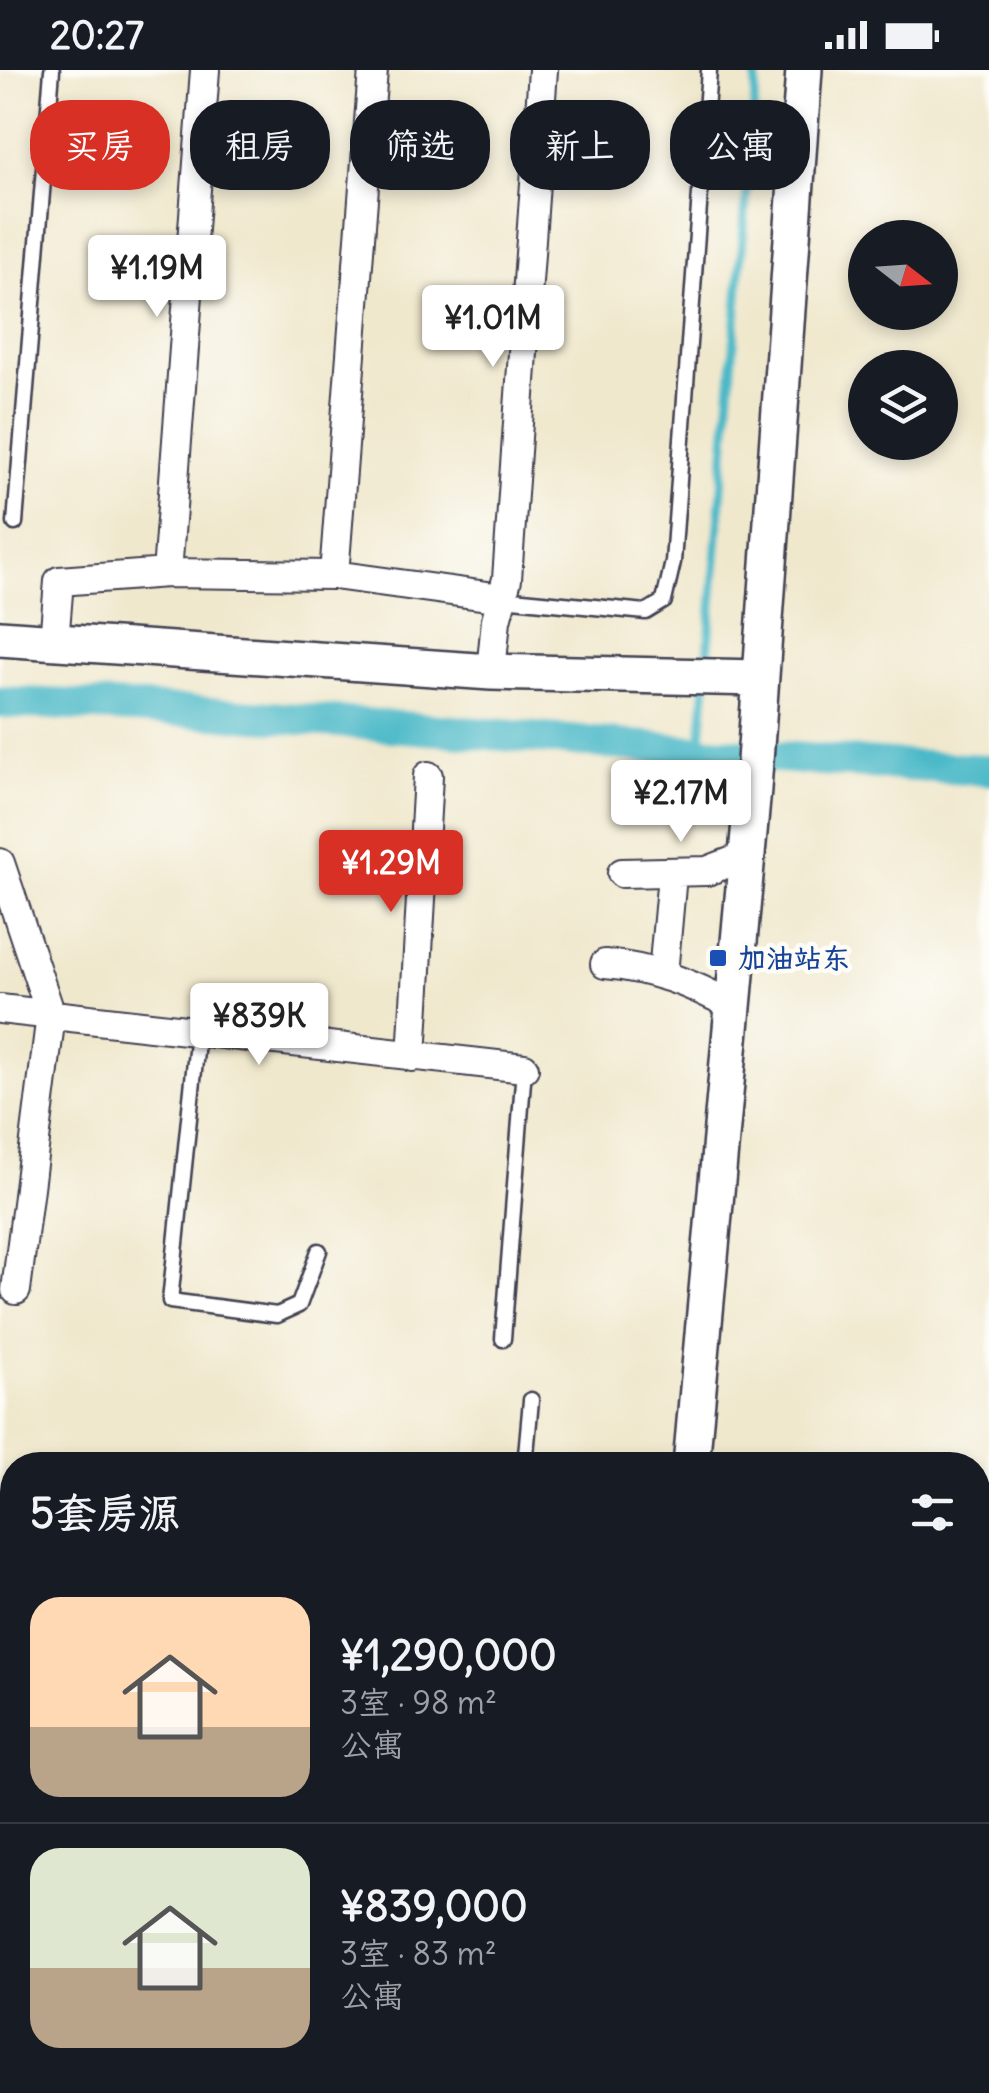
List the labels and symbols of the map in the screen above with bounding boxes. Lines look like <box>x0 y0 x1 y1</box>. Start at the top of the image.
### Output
north arrow <box>848 220 958 330</box>
pin: ¥1.19M <box>76 235 238 320</box>
pin: ¥1.01M <box>412 285 574 370</box>
pin: ¥2.17M <box>600 760 762 845</box>
pin: ¥1.29M <box>310 830 472 915</box>
place label: 加油站东 <box>738 940 850 976</box>
marker: 加油站东 <box>707 947 729 969</box>
pin: ¥839K <box>189 983 329 1068</box>

